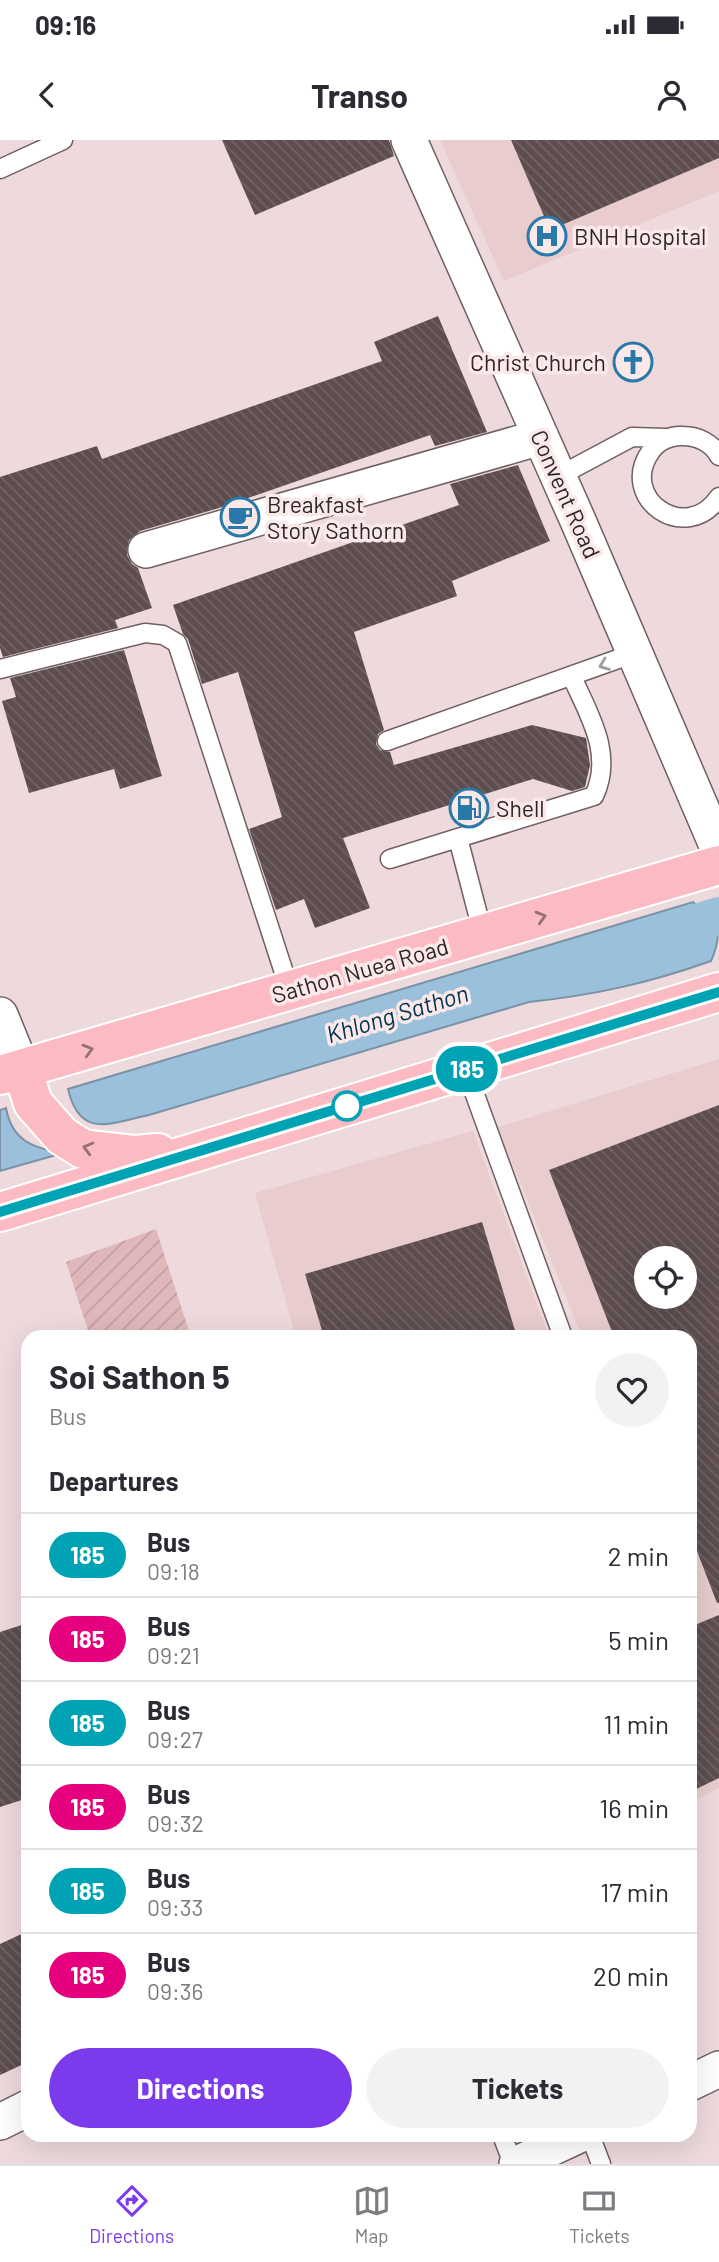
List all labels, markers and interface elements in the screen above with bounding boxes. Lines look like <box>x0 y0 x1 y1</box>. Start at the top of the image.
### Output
text: 09:16 <box>35 9 96 40</box>
icon: back <box>28 76 66 114</box>
text: Transo <box>311 76 408 114</box>
icon: person <box>653 76 691 114</box>
hospital icon: BNH Hospital <box>526 215 568 257</box>
place label: BNH Hospital <box>574 222 706 250</box>
church icon: Christ Church <box>612 341 654 383</box>
place label: Christ Church <box>470 348 606 376</box>
street label: Convent Road <box>525 425 607 563</box>
place label: Breakfast Story Sathorn <box>267 490 404 544</box>
cafe icon: Breakfast Story Sathorn <box>219 496 261 538</box>
one-way arrow <box>598 657 610 671</box>
fuel station icon: Shell <box>448 787 490 829</box>
place label: Shell <box>496 794 545 822</box>
one-way arrow <box>535 911 547 925</box>
street label: Sathon Nuea Road <box>268 931 452 1009</box>
water label: Khlong Sathon <box>323 978 471 1048</box>
one-way arrow <box>82 1043 94 1058</box>
line badge: 185 <box>427 1046 507 1092</box>
text: 185 <box>450 1054 484 1083</box>
unlabelled marker <box>332 1091 362 1121</box>
one-way arrow <box>82 1141 94 1156</box>
map controls <box>634 1246 697 1309</box>
button: locate <box>634 1246 697 1309</box>
button: heart <box>595 1353 669 1427</box>
text: Soi Sathon 5 <box>49 1356 230 1396</box>
text: Bus <box>49 1402 87 1430</box>
text: Departures <box>49 1465 179 1496</box>
text: Bus <box>147 1526 190 1557</box>
text: 185 <box>70 1540 105 1569</box>
text: 2 min <box>608 1540 669 1571</box>
text: 09:18 <box>147 1557 200 1585</box>
text: Bus <box>147 1610 190 1641</box>
text: 185 <box>70 1624 105 1653</box>
text: 5 min <box>608 1624 669 1655</box>
text: 09:21 <box>147 1641 200 1669</box>
text: Bus <box>147 1694 190 1725</box>
text: 185 <box>70 1708 105 1737</box>
text: 11 min <box>603 1708 669 1739</box>
text: 09:27 <box>147 1725 203 1753</box>
text: Bus <box>147 1778 190 1809</box>
text: 185 <box>70 1792 105 1821</box>
text: 16 min <box>599 1792 669 1823</box>
text: 09:32 <box>147 1809 204 1837</box>
text: Bus <box>147 1862 190 1893</box>
text: 185 <box>70 1876 105 1905</box>
text: 17 min <box>600 1876 669 1907</box>
text: 09:33 <box>147 1893 203 1921</box>
text: Bus <box>147 1946 190 1977</box>
text: 185 <box>70 1960 105 1989</box>
text: 20 min <box>593 1960 669 1991</box>
text: 09:36 <box>147 1977 203 2005</box>
button: Directions <box>49 2048 352 2128</box>
button: Tickets <box>366 2048 669 2128</box>
tab: Directions <box>89 2182 174 2247</box>
tab: Map <box>353 2182 391 2247</box>
tab: Tickets <box>569 2182 630 2247</box>

